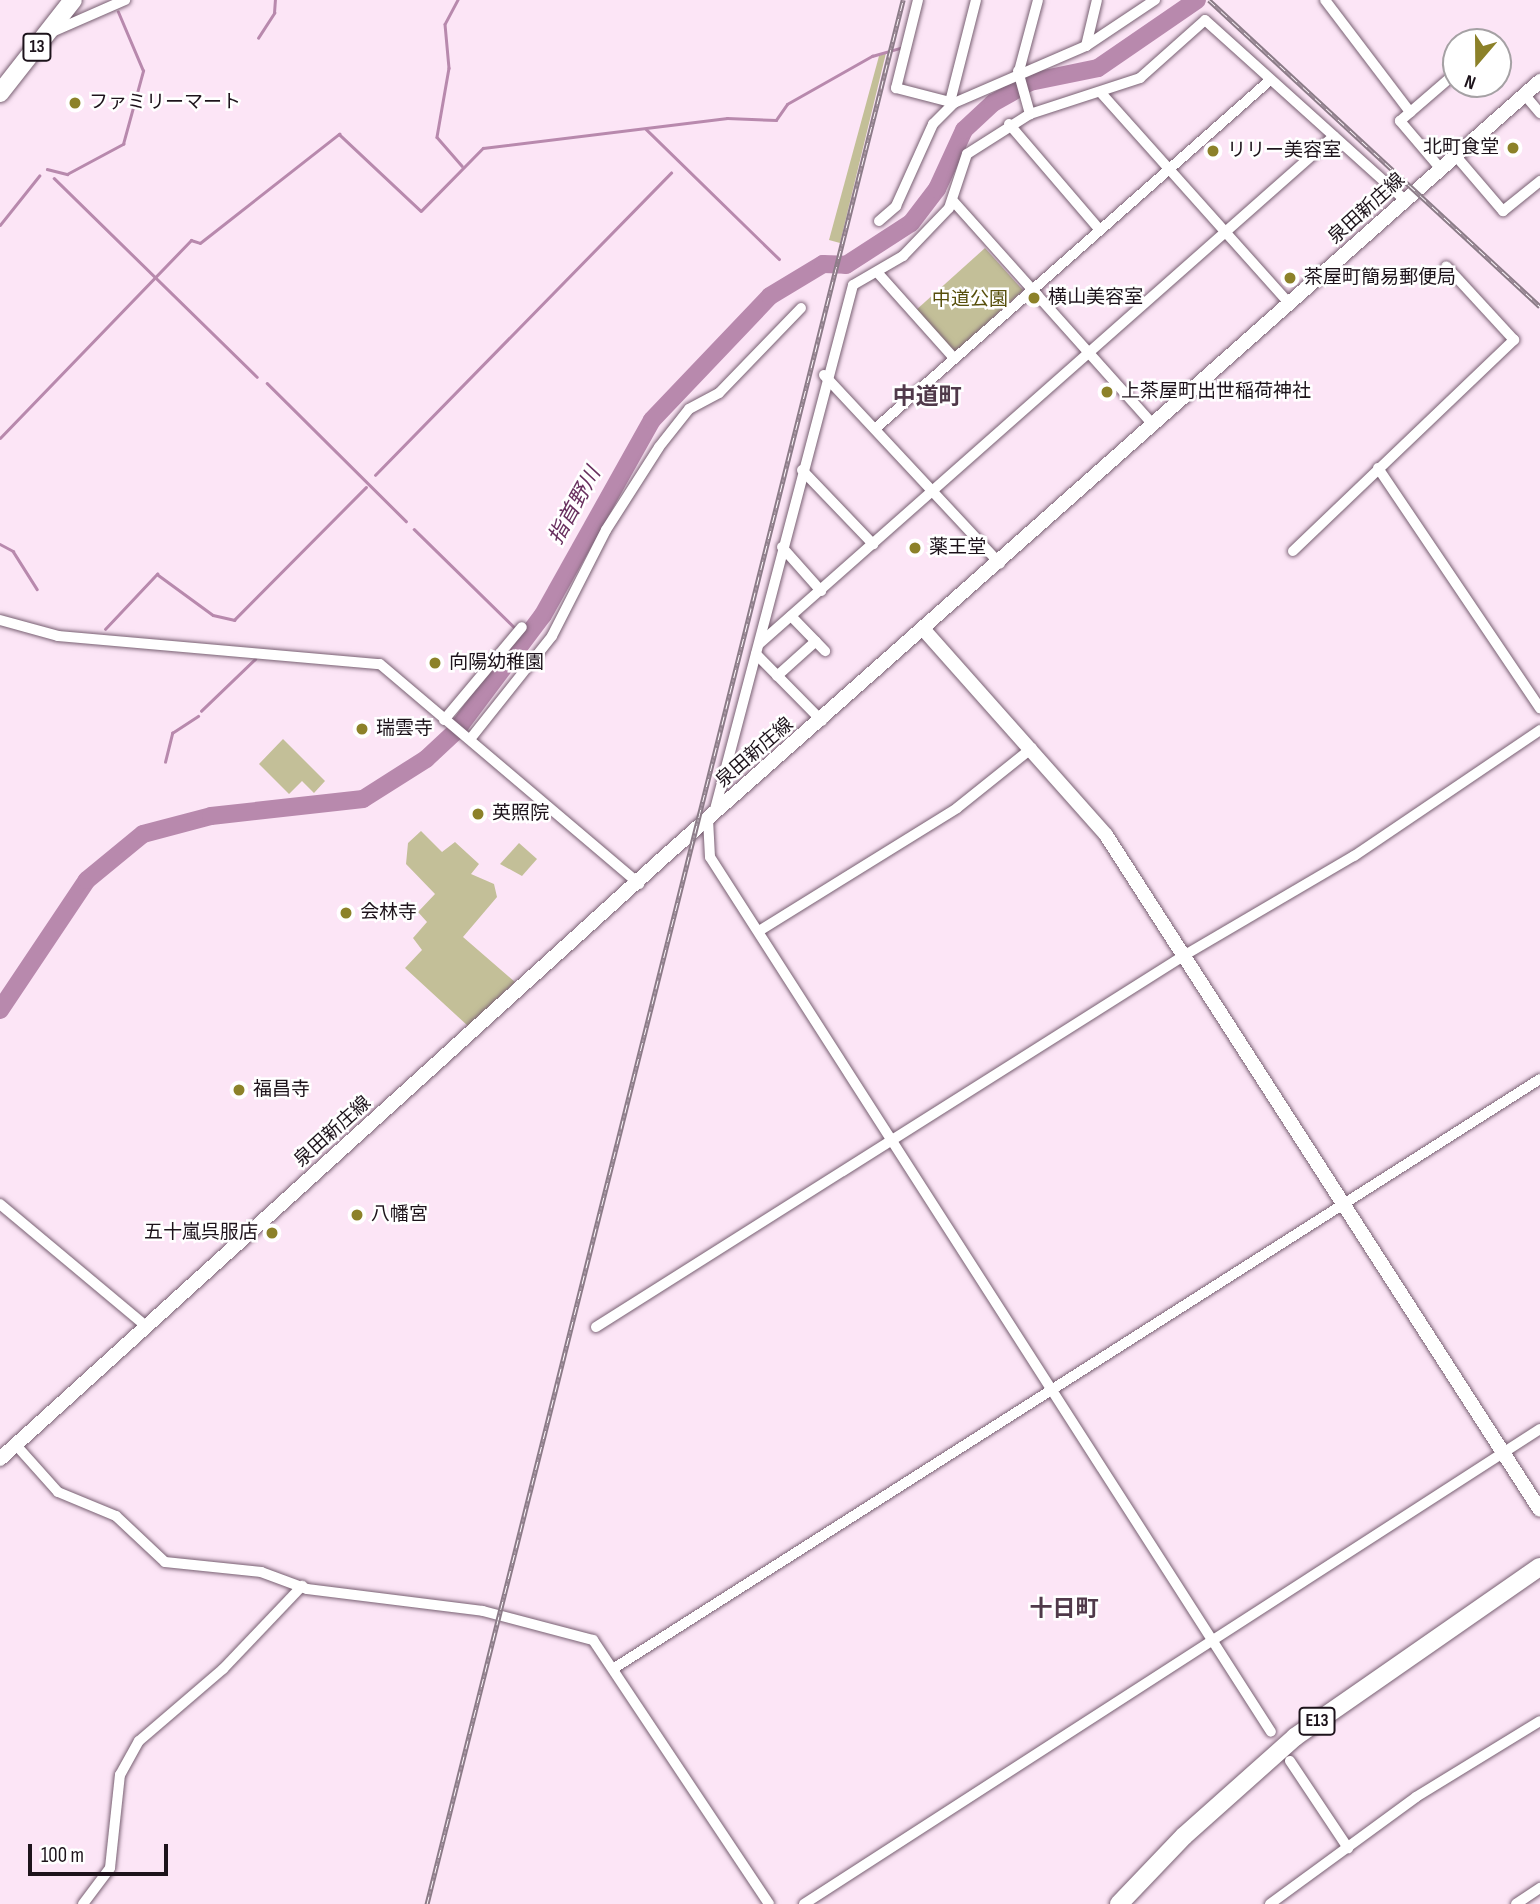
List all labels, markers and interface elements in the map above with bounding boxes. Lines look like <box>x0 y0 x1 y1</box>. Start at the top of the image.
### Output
north arrow <box>1442 28 1512 98</box>
road number: 13 <box>21 32 53 62</box>
text: N <box>1462 69 1479 94</box>
place label: ファミリーマート <box>89 92 241 114</box>
marker: ファミリーマート <box>67 95 83 111</box>
place label: 北町食堂 <box>1423 137 1499 159</box>
place label: リリー美容室 <box>1227 140 1341 162</box>
marker: 北町食堂 <box>1505 140 1521 156</box>
marker: リリー美容室 <box>1205 143 1221 159</box>
street label: 泉田新庄線 <box>1324 169 1410 249</box>
place label: 茶屋町簡易郵便局 <box>1304 267 1456 289</box>
marker: 茶屋町簡易郵便局 <box>1282 270 1298 286</box>
place label: 横山美容室 <box>1048 287 1143 309</box>
park label: 中道公園 <box>932 289 1008 311</box>
marker: 横山美容室 <box>1026 290 1042 306</box>
place label: 上茶屋町出世稲荷神社 <box>1121 381 1311 403</box>
district label: 中道町 <box>893 383 961 411</box>
marker: 上茶屋町出世稲荷神社 <box>1099 384 1115 400</box>
water label: 指首野川 <box>544 463 606 549</box>
place label: 薬王堂 <box>929 537 986 559</box>
marker: 薬王堂 <box>907 540 923 556</box>
place label: 向陽幼稚園 <box>449 652 544 674</box>
marker: 向陽幼稚園 <box>427 655 443 671</box>
street label: 泉田新庄線 <box>712 713 798 793</box>
place label: 瑞雲寺 <box>376 718 433 740</box>
marker: 瑞雲寺 <box>354 721 370 737</box>
place label: 英照院 <box>492 803 549 825</box>
marker: 英照院 <box>470 806 486 822</box>
place label: 会林寺 <box>360 902 417 924</box>
marker: 会林寺 <box>338 905 354 921</box>
place label: 福昌寺 <box>253 1079 310 1101</box>
marker: 福昌寺 <box>231 1082 247 1098</box>
street label: 泉田新庄線 <box>290 1092 376 1172</box>
place label: 八幡宮 <box>371 1204 428 1226</box>
marker: 八幡宮 <box>349 1207 365 1223</box>
place label: 五十嵐呉服店 <box>144 1222 258 1244</box>
marker: 五十嵐呉服店 <box>264 1225 280 1241</box>
district label: 十日町 <box>1030 1595 1098 1623</box>
road number: E13 <box>1298 1706 1336 1736</box>
scale bar <box>32 1830 172 1874</box>
text: 100 m <box>41 1843 84 1868</box>

